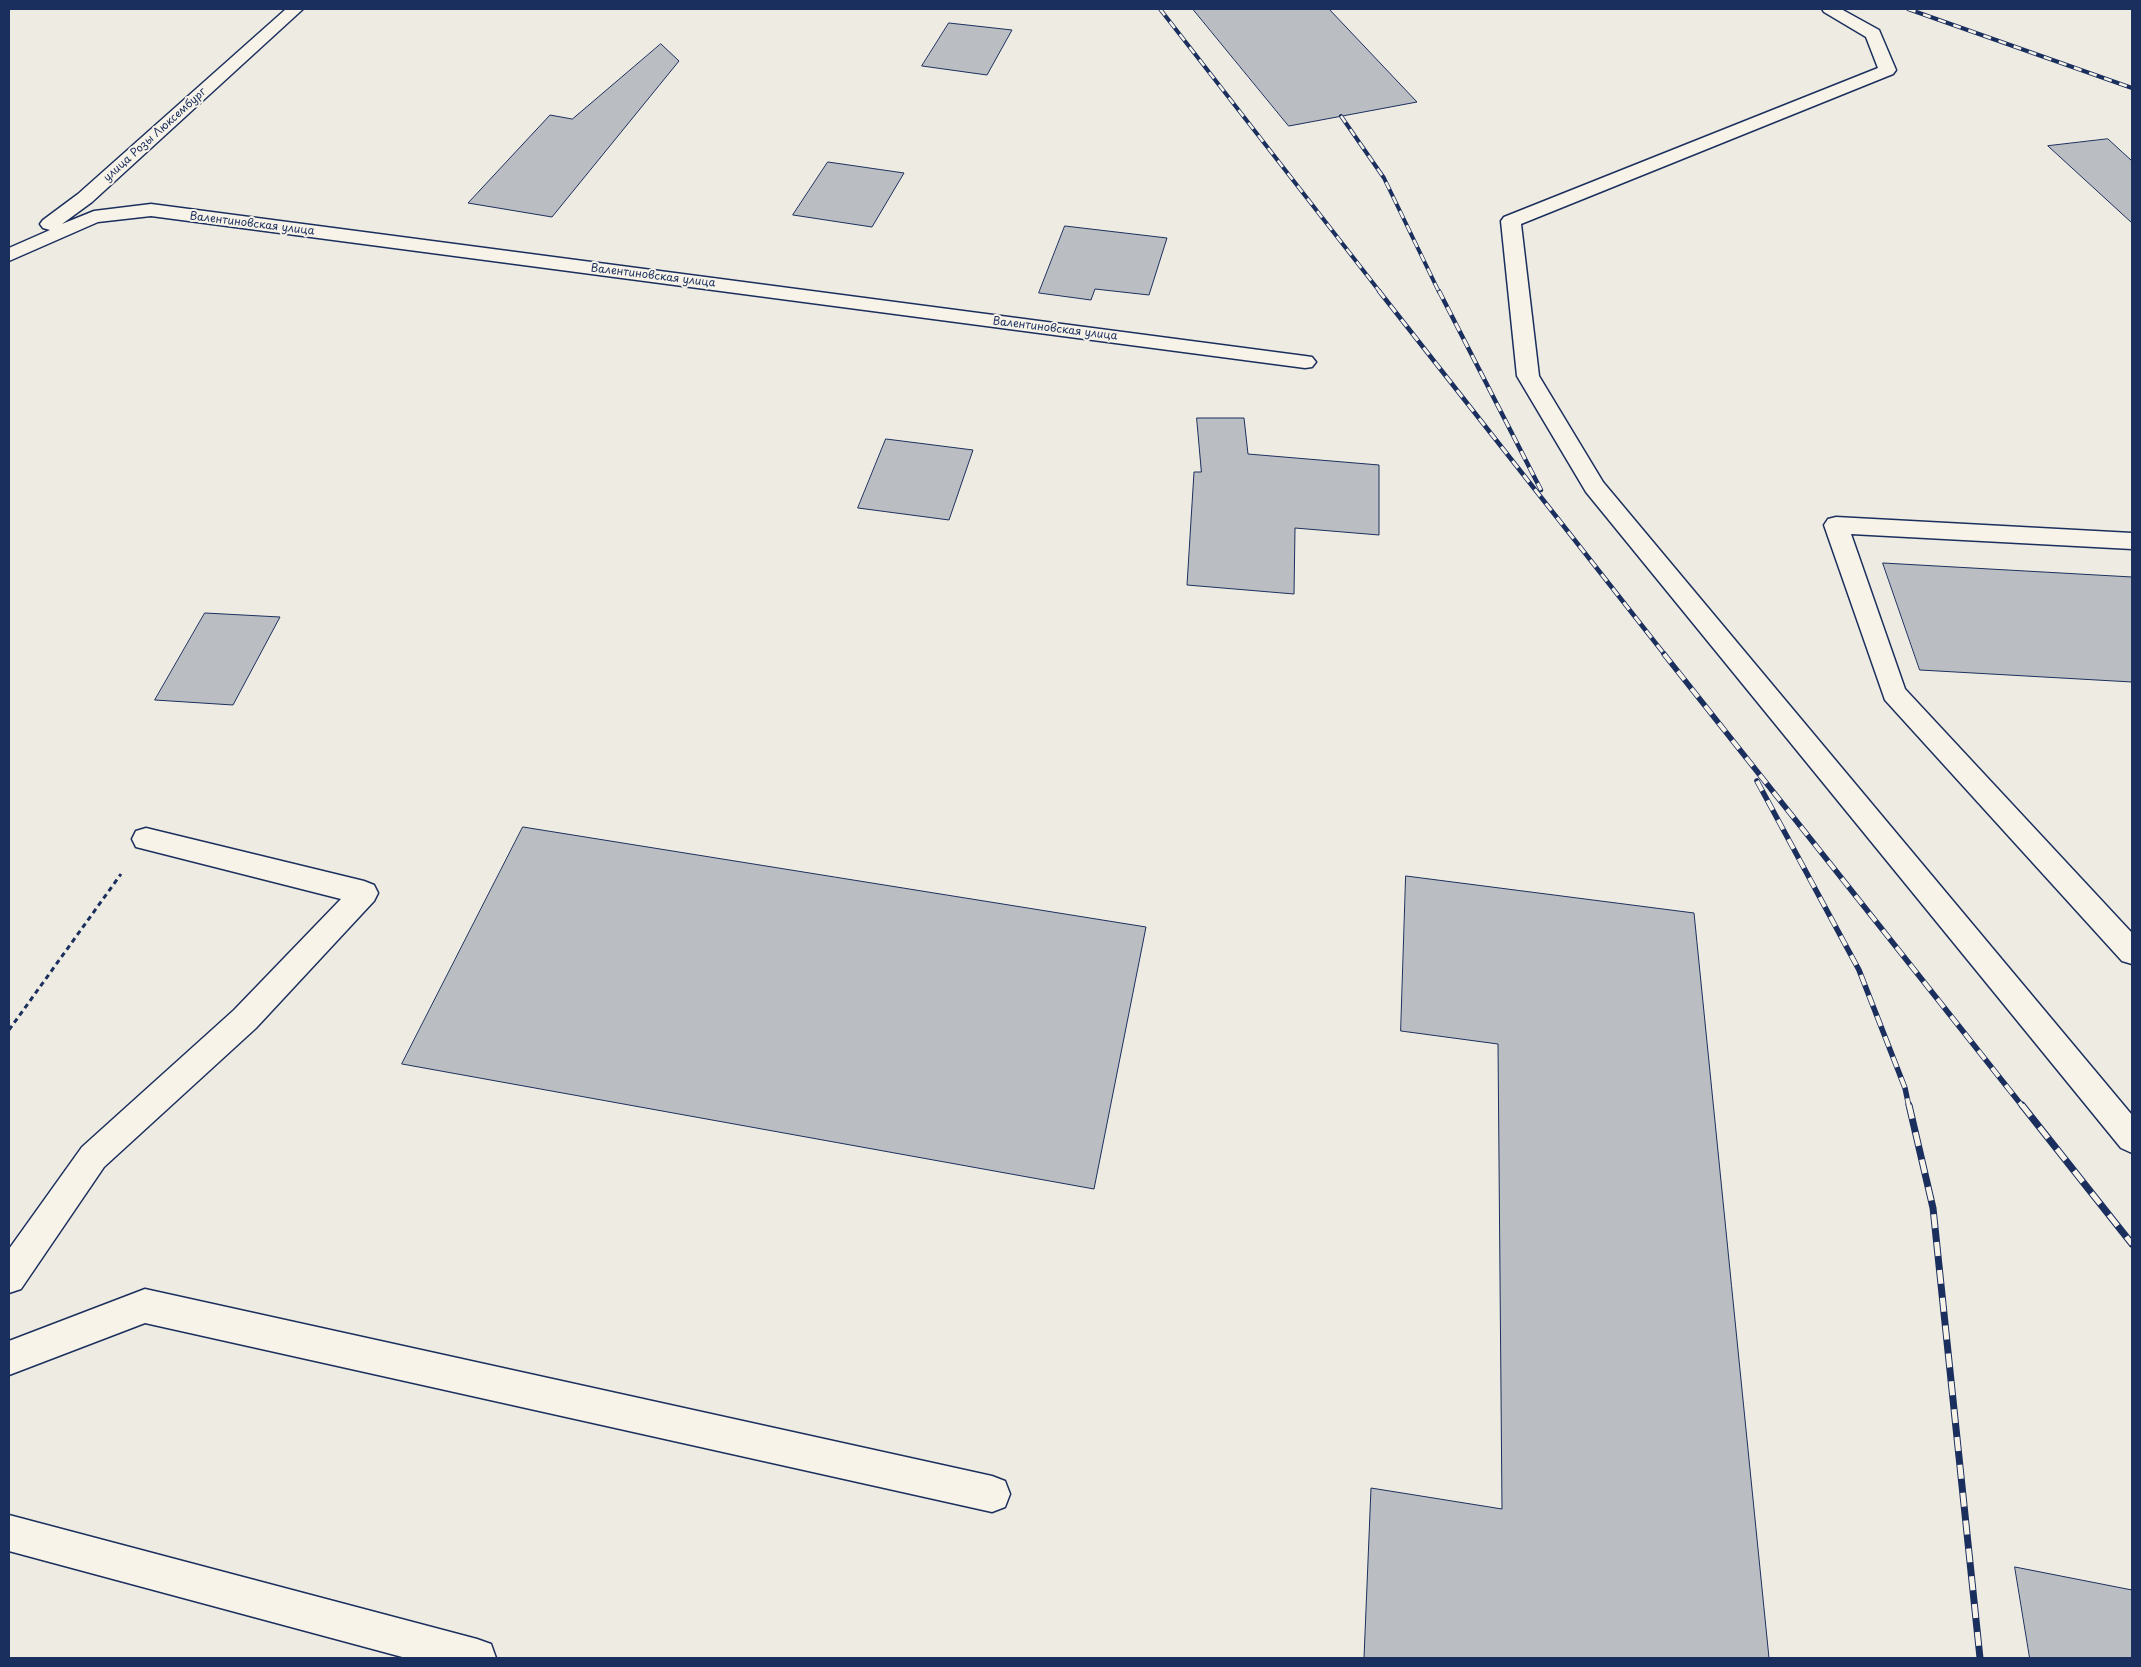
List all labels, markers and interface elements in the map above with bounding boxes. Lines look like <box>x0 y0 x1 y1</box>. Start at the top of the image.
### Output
street label: улица Розы Люксембург <box>101 85 209 185</box>
street label: Валентиновская улица <box>189 210 315 238</box>
street label: Валентиновская улица <box>590 262 716 290</box>
street label: Валентиновская улица <box>992 315 1118 343</box>

